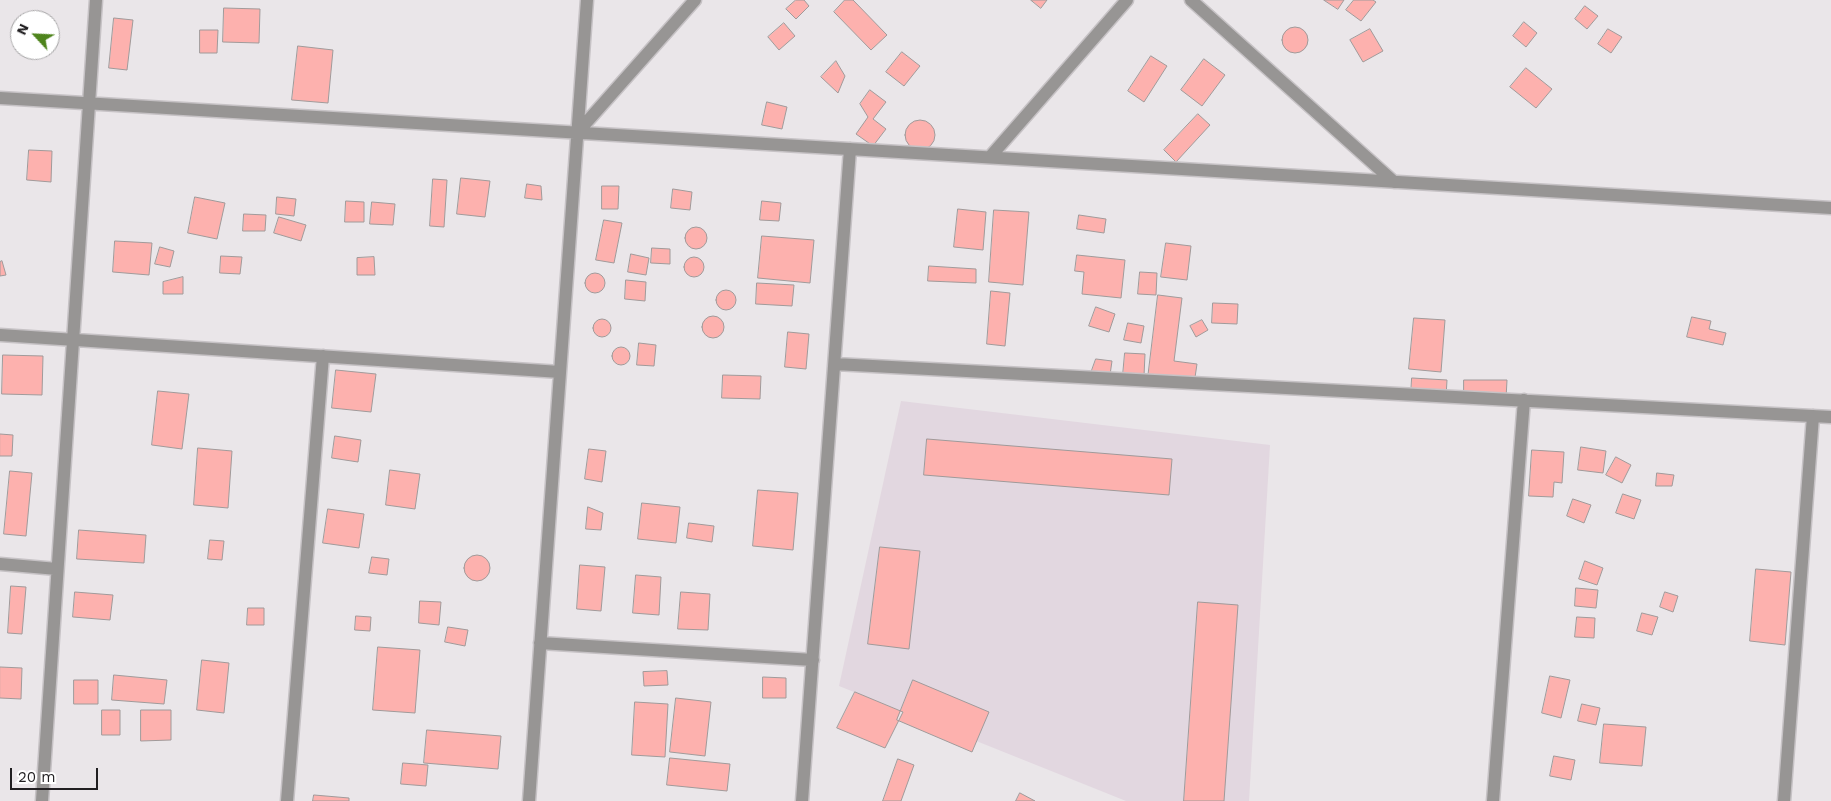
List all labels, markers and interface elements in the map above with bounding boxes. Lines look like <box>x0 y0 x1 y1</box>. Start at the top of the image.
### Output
north arrow <box>10 10 60 60</box>
text: N <box>13 21 32 37</box>
scale bar <box>12 758 100 790</box>
text: 20 m <box>18 768 56 786</box>

